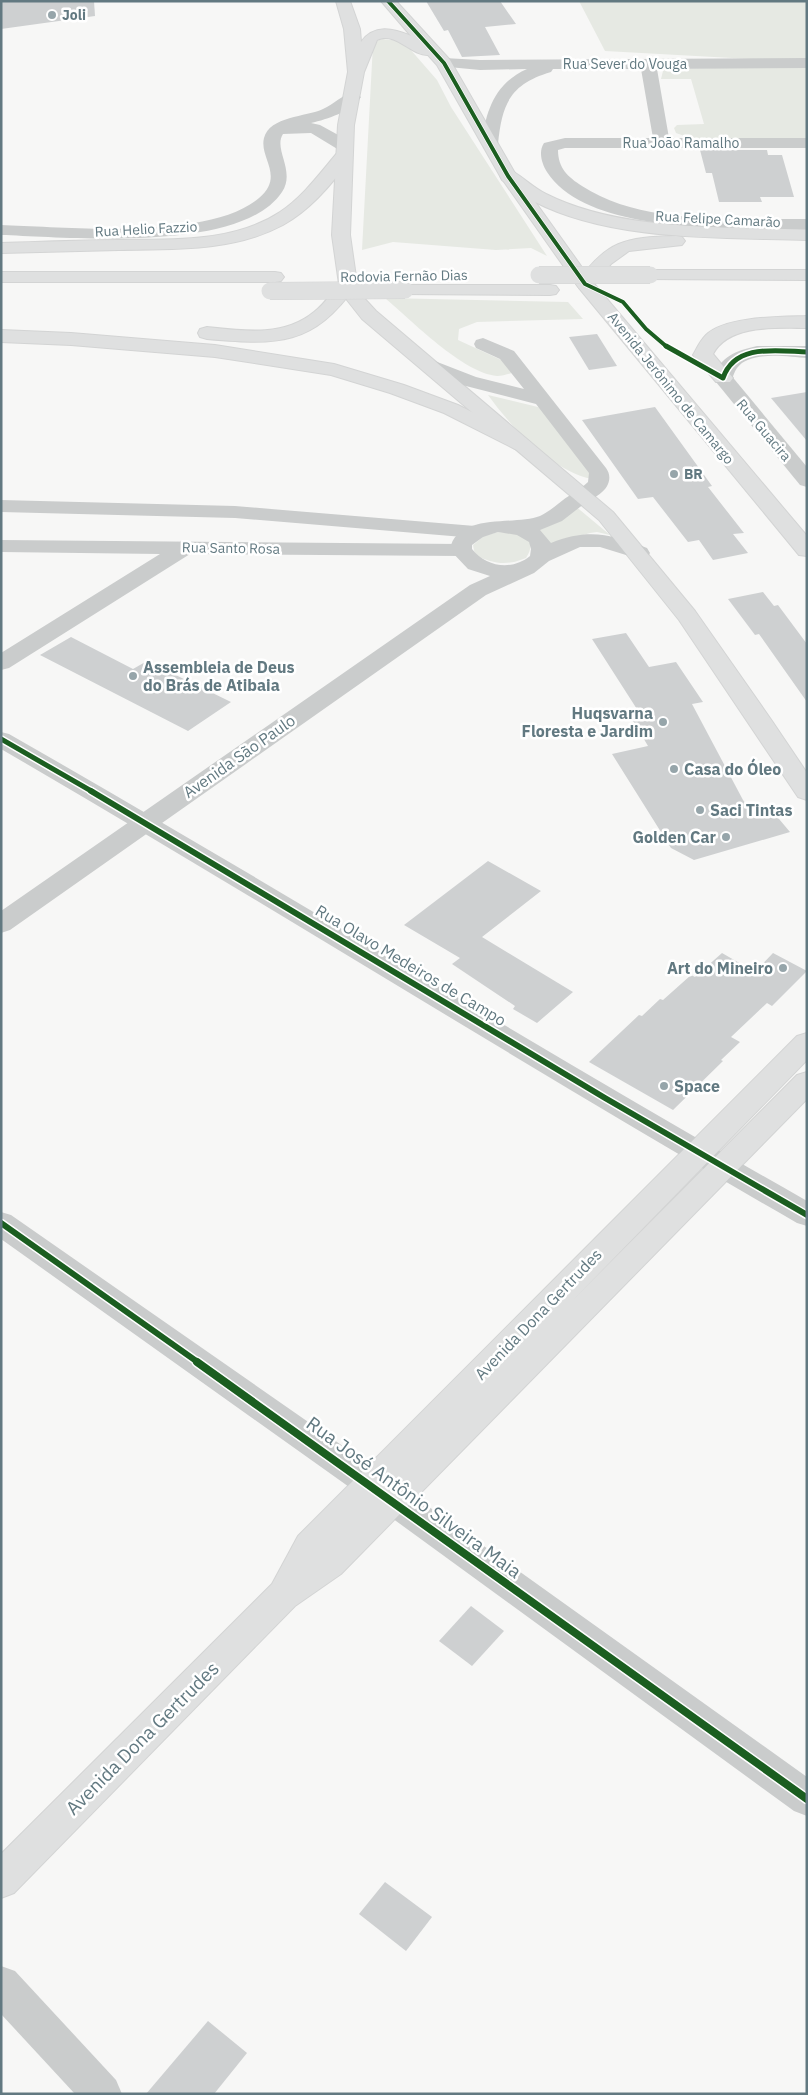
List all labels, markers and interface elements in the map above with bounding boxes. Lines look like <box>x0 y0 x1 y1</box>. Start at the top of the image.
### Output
place label: Joli <box>62 6 86 24</box>
marker: Joli <box>46 9 58 21</box>
street label: Rua Sever do Vouga <box>563 55 688 73</box>
street label: Rua João Ramalho <box>623 134 740 152</box>
street label: Rua Felipe Camarão <box>655 207 781 231</box>
street label: Rua Helio Fazzio <box>94 217 198 241</box>
street label: Rodovia Fernão Dias <box>340 266 468 286</box>
street label: Avenida Jerônimo de Camargo <box>604 308 738 468</box>
street label: Rua Guacira <box>733 395 796 465</box>
place label: BR <box>684 465 703 483</box>
marker: BR <box>668 468 680 480</box>
street label: Rua Santo Rosa <box>182 538 281 558</box>
place label: Assembleia de Deus do Brás de Atibaia <box>143 657 295 695</box>
marker: Assembleia de Deus do Brás de Atibaia <box>127 670 139 682</box>
place label: Huqsvarna Floresta e Jardim <box>522 703 653 741</box>
street label: Avenida São Paulo <box>179 710 299 802</box>
marker: Huqsvarna Floresta e Jardim <box>657 716 669 728</box>
place label: Casa do Óleo <box>684 758 781 779</box>
marker: Casa do Óleo <box>668 763 680 775</box>
place label: Saci Tintas <box>710 800 792 820</box>
marker: Saci Tintas <box>694 804 706 816</box>
place label: Golden Car <box>633 827 717 847</box>
marker: Golden Car <box>720 831 732 843</box>
street label: Rua Olavo Medeiros de Campo <box>312 900 510 1030</box>
place label: Art do Mineiro <box>667 958 773 978</box>
marker: Art do Mineiro <box>777 962 789 974</box>
place label: Space <box>674 1076 720 1096</box>
marker: Space <box>658 1080 670 1092</box>
street label: Avenida Dona Gertrudes <box>470 1244 606 1384</box>
street label: Rua José Antônio Silveira Maia <box>302 1411 526 1583</box>
street label: Avenida Dona Gertrudes <box>60 1656 224 1820</box>

